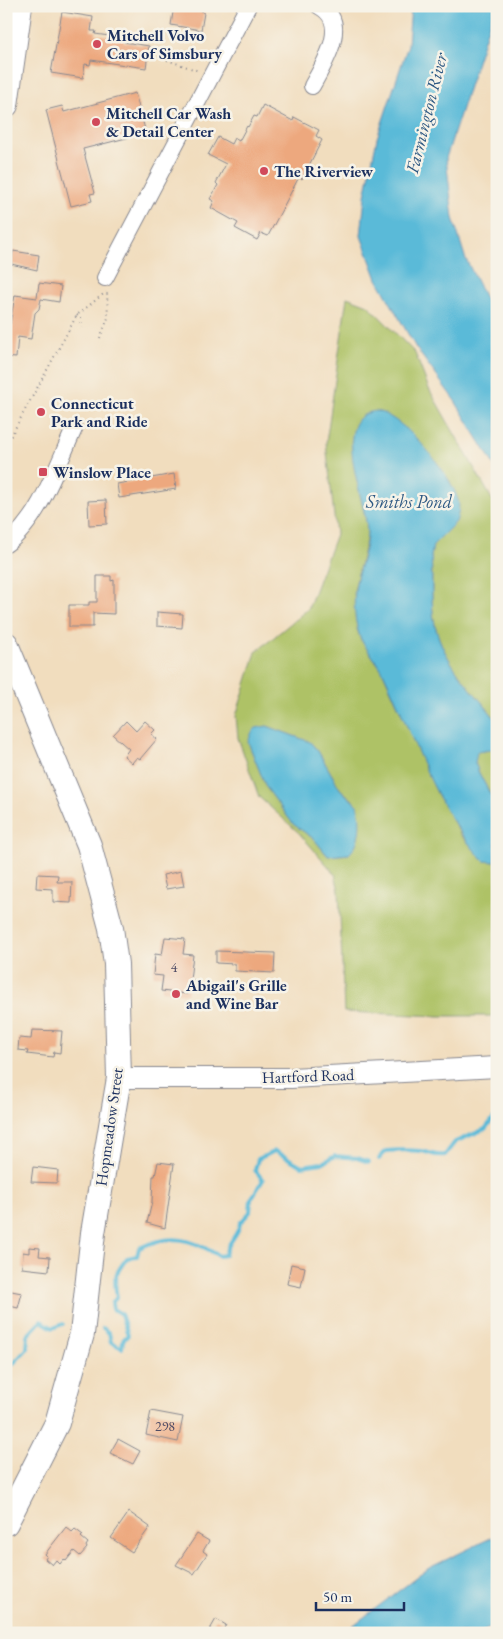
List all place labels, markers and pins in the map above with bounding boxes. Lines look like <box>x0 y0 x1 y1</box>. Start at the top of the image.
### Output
place label: Mitchell Volvo Cars of Simsbury <box>107 25 222 64</box>
marker: Mitchell Volvo Cars of Simsbury <box>91 38 103 50</box>
place label: Mitchell Car Wash & Detail Center <box>106 103 231 142</box>
marker: Mitchell Car Wash & Detail Center <box>90 116 102 128</box>
place label: The Riverview <box>274 161 373 182</box>
marker: The Riverview <box>258 165 270 177</box>
place label: Connecticut Park and Ride <box>51 393 148 432</box>
marker: Connecticut Park and Ride <box>35 406 47 418</box>
place label: Winslow Place <box>53 462 151 483</box>
marker: Winslow Place <box>37 466 49 478</box>
place label: Abigail's Grille and Wine Bar <box>185 975 287 1014</box>
marker: Abigail's Grille and Wine Bar <box>170 988 182 1000</box>

